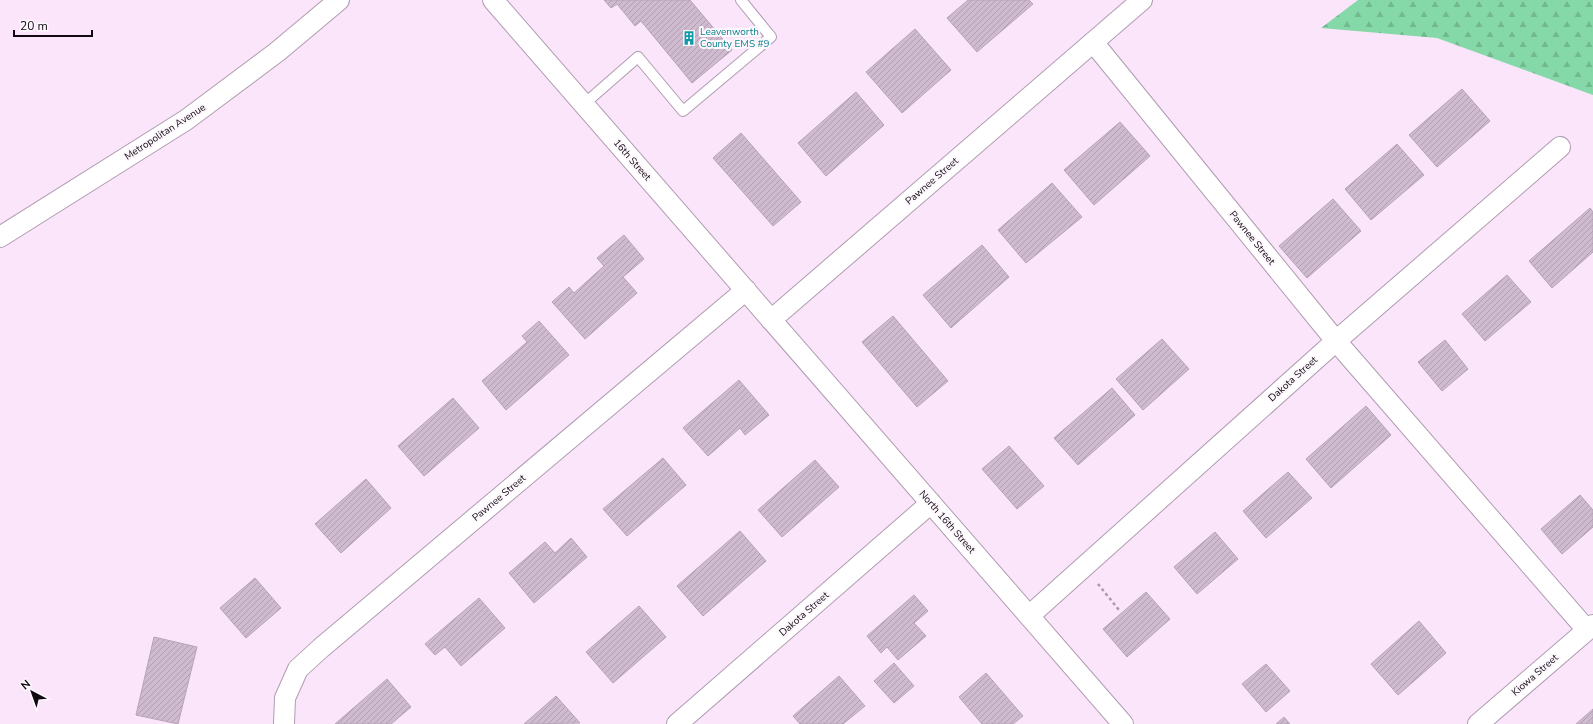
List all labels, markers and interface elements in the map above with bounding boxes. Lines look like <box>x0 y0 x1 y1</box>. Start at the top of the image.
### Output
scale bar <box>14 12 92 38</box>
text: 20 m <box>20 18 48 34</box>
place label: Leavenworth County EMS #9 <box>700 25 770 51</box>
building icon: Leavenworth County EMS #9 <box>681 30 697 46</box>
street label: Metropolitan Avenue <box>122 100 208 164</box>
street label: 16th Street <box>610 136 654 184</box>
street label: Pawnee Street <box>903 154 962 208</box>
street label: Pawnee Street <box>1226 208 1278 268</box>
street label: Dakota Street <box>1265 353 1321 405</box>
street label: Pawnee Street <box>469 471 529 525</box>
street label: North 16th Street <box>916 487 979 557</box>
street label: Dakota Street <box>776 588 832 640</box>
street label: Kiowa Street <box>1509 651 1562 699</box>
north arrow <box>12 672 52 712</box>
text: N <box>18 676 34 693</box>

